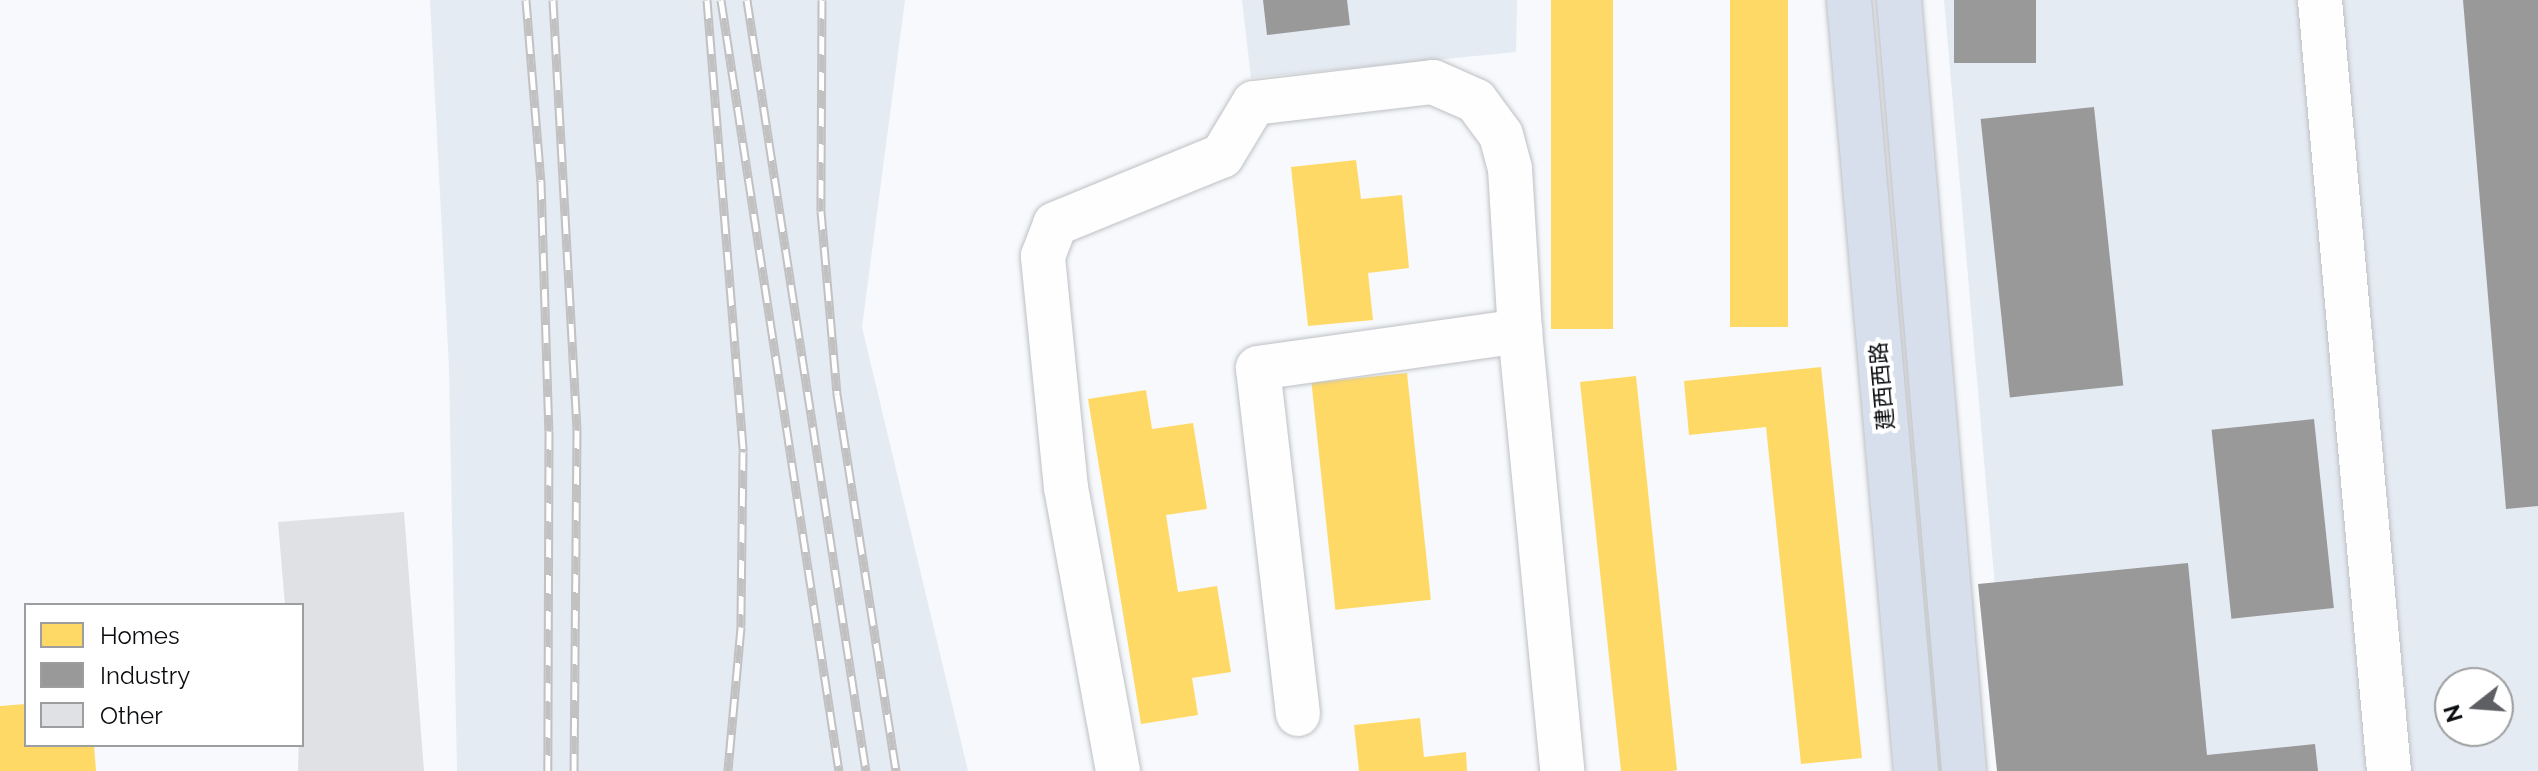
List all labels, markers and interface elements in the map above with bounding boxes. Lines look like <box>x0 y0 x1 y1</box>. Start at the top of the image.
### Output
street label: 建西西路 <box>1865 341 1899 431</box>
legend <box>24 603 304 747</box>
text: Homes <box>100 621 180 650</box>
text: Industry <box>100 661 190 690</box>
north arrow <box>2434 667 2514 747</box>
text: Other <box>100 701 163 730</box>
text: N <box>2438 702 2468 725</box>

